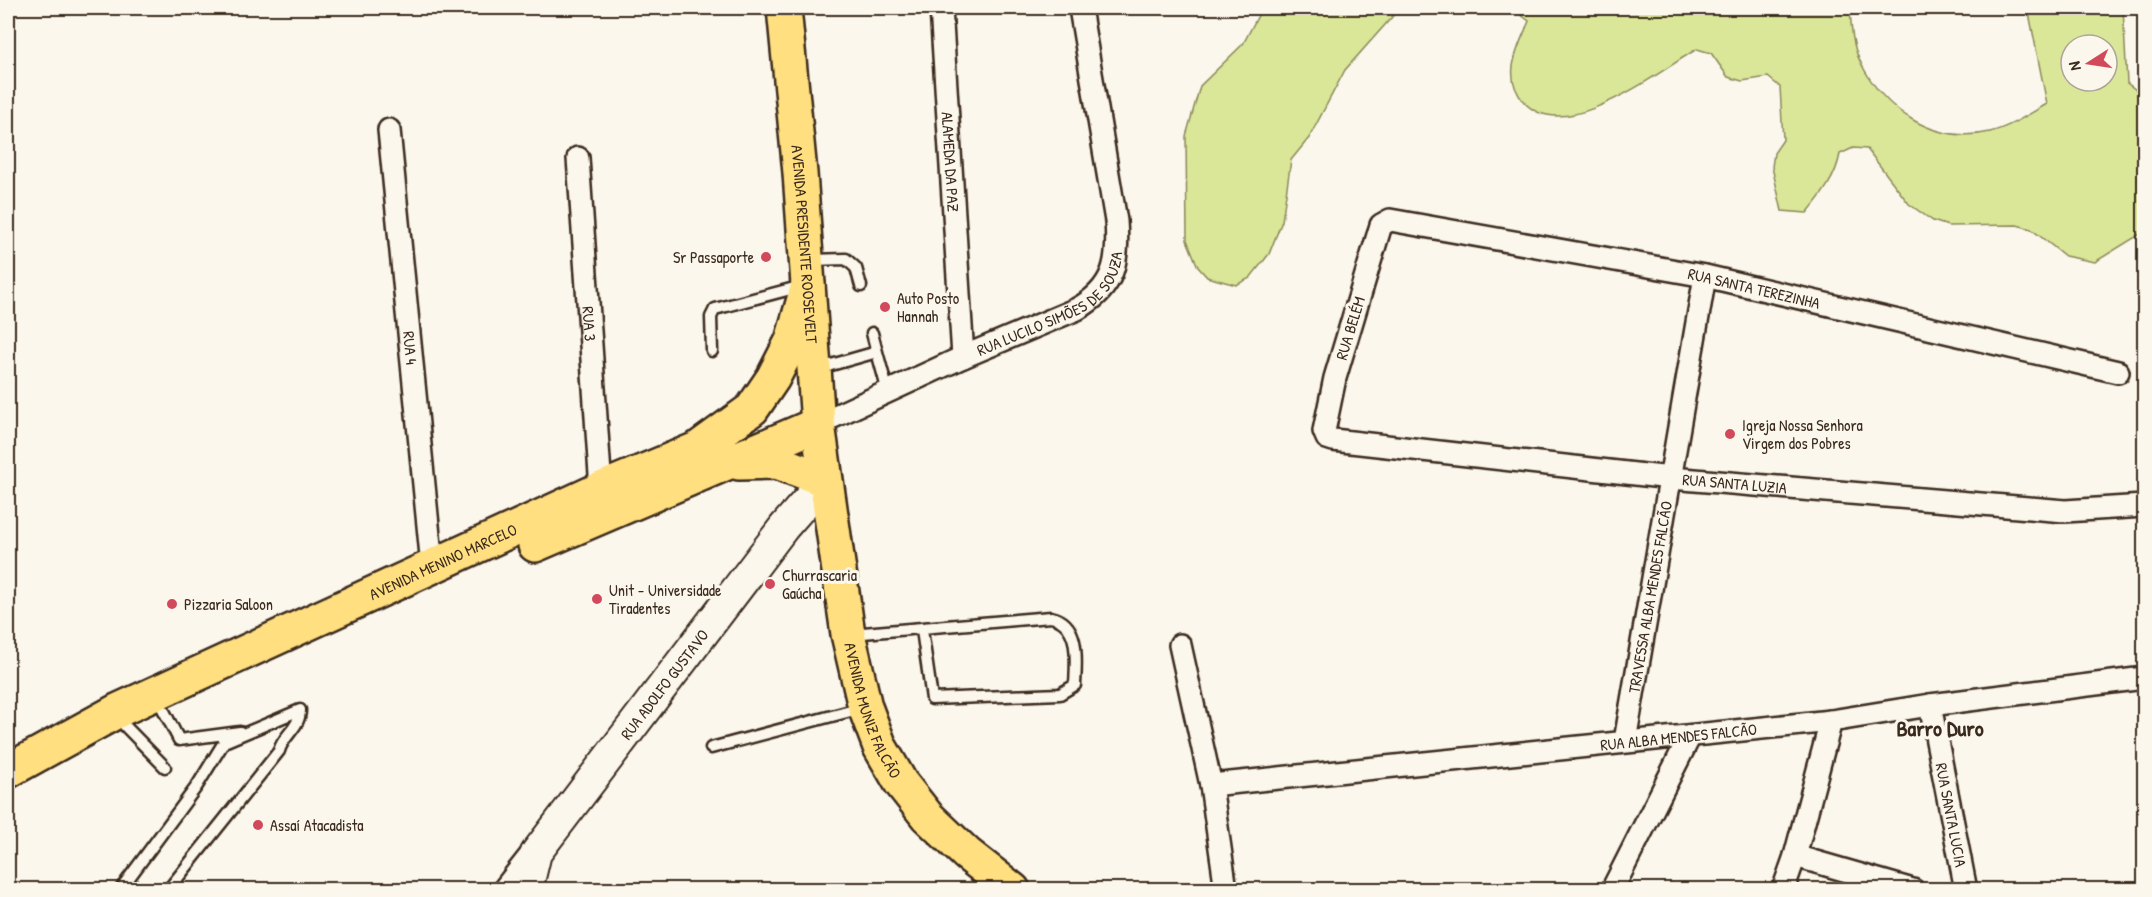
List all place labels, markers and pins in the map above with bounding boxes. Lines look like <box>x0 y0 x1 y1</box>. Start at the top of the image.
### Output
place label: Sr Passaporte <box>673 246 755 268</box>
marker: Sr Passaporte <box>759 250 773 264</box>
place label: Auto Posto Hannah <box>897 287 960 327</box>
marker: Auto Posto Hannah <box>878 300 892 314</box>
place label: Igreja Nossa Senhora Virgem dos Pobres <box>1742 414 1863 454</box>
marker: Igreja Nossa Senhora Virgem dos Pobres <box>1723 427 1737 441</box>
place label: Churrascaria Gaúcha <box>782 564 857 604</box>
marker: Churrascaria Gaúcha <box>763 577 777 591</box>
place label: Unit - Universidade Tiradentes <box>609 579 722 619</box>
marker: Unit - Universidade Tiradentes <box>590 592 604 606</box>
place label: Pizzaria Saloon <box>184 593 273 615</box>
marker: Pizzaria Saloon <box>165 597 179 611</box>
place label: Assaí Atacadista <box>270 814 364 836</box>
marker: Assaí Atacadista <box>251 818 265 832</box>

